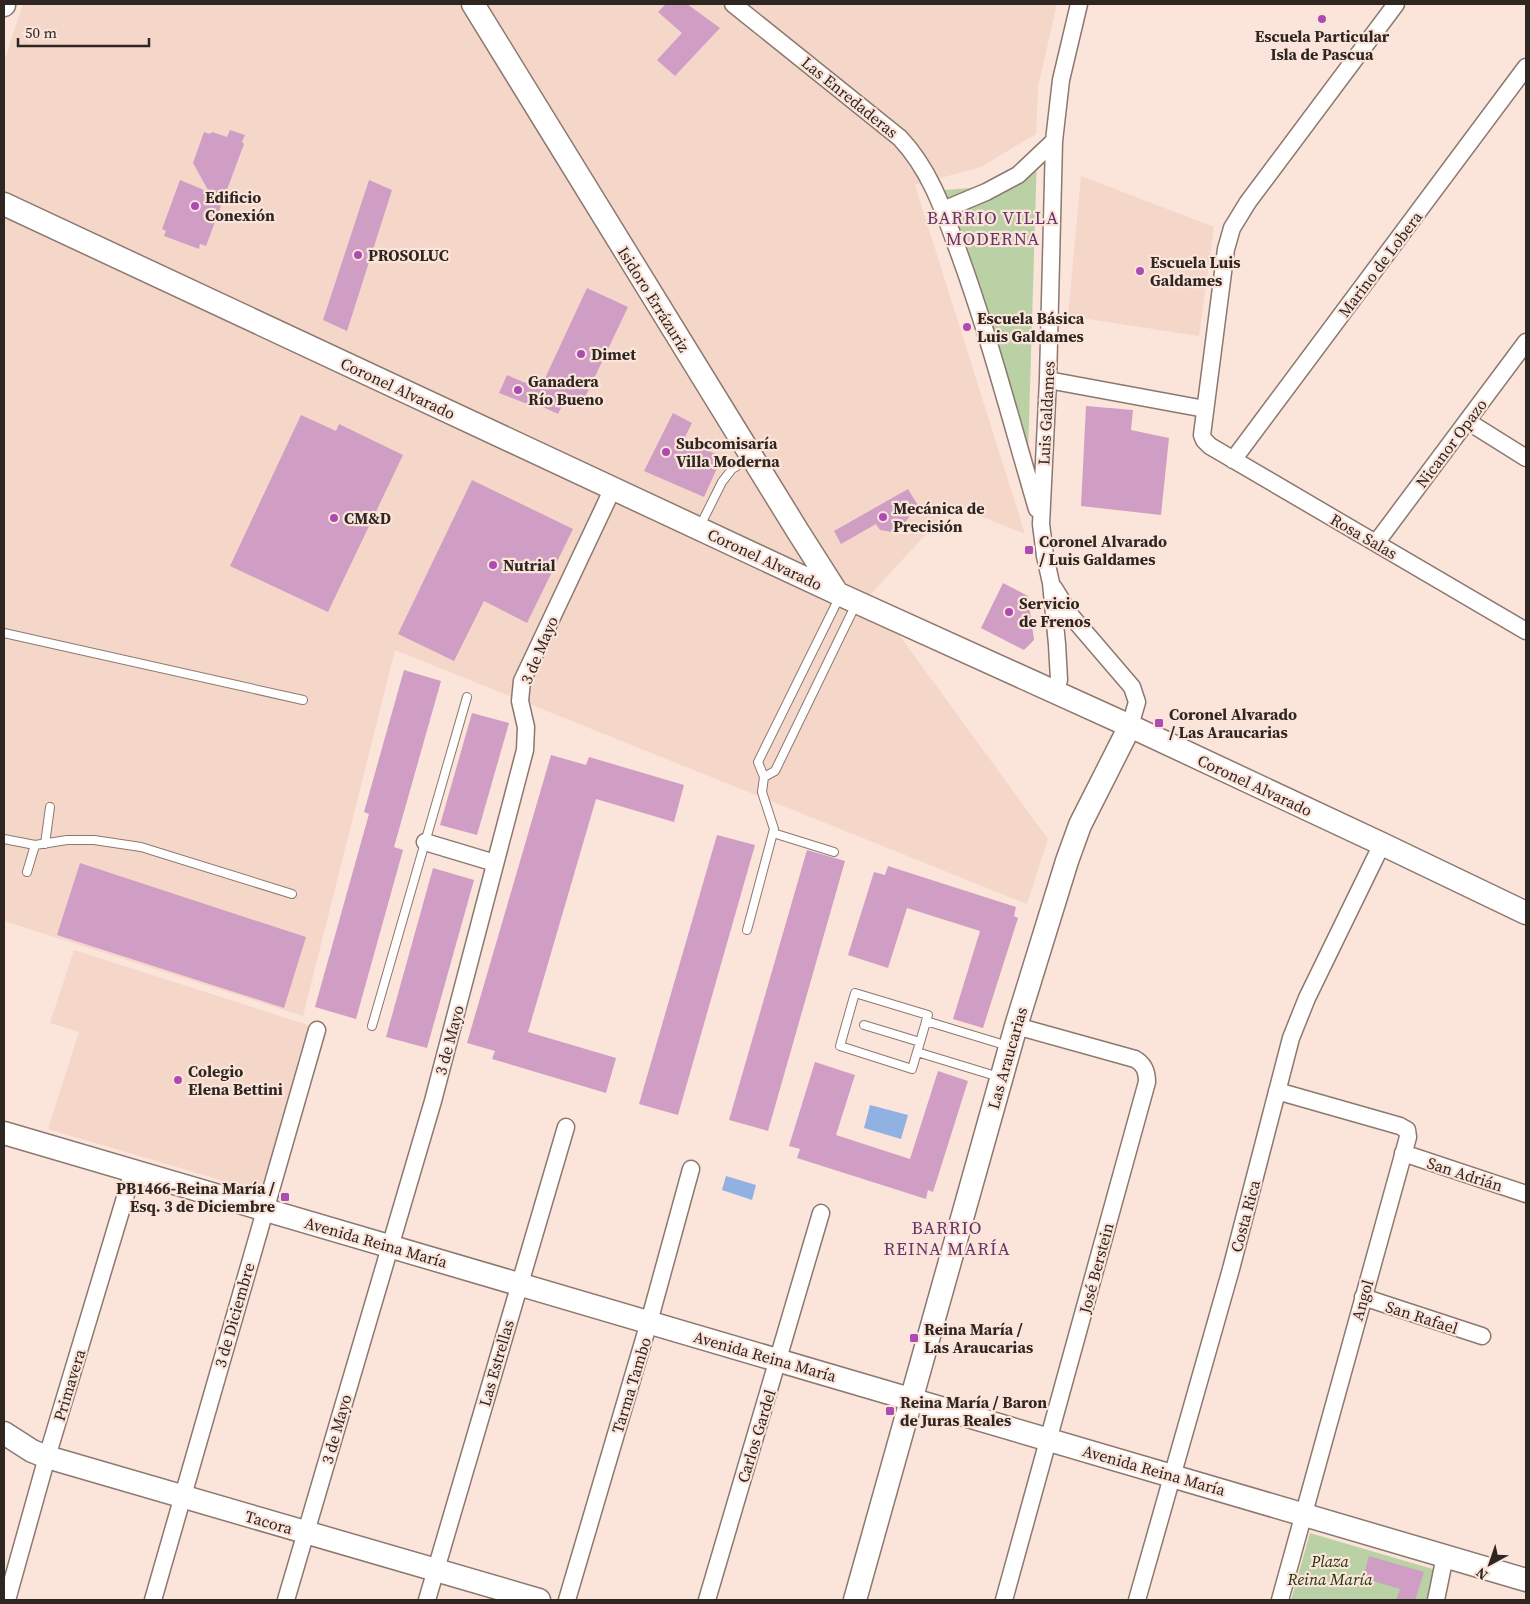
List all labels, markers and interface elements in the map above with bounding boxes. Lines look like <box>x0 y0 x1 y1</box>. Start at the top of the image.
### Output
marker: Escuela Particular Isla de Pascua <box>1316 13 1328 25</box>
scale bar <box>18 15 149 47</box>
text: 50 m <box>25 22 57 43</box>
place label: Escuela Particular Isla de Pascua <box>1255 25 1390 65</box>
street label: Las Enredaderas <box>797 51 903 143</box>
place label: Edificio Conexión <box>205 186 275 226</box>
marker: Edificio Conexión <box>189 200 201 212</box>
district label: BARRIO VILLA MODERNA <box>927 205 1059 251</box>
street label: Marino de Lobera <box>1333 206 1428 321</box>
street label: Isidoro Errázuriz <box>613 242 695 356</box>
place label: PROSOLUC <box>368 244 449 266</box>
marker: PROSOLUC <box>352 249 364 261</box>
place label: Escuela Luis Galdames <box>1150 251 1241 291</box>
marker: Escuela Luis Galdames <box>1134 265 1146 277</box>
place label: Escuela Básica Luis Galdames <box>977 307 1085 347</box>
marker: Escuela Básica Luis Galdames <box>961 321 973 333</box>
place label: Dimet <box>591 343 636 365</box>
marker: Dimet <box>575 348 587 360</box>
street label: Coronel Alvarado <box>337 352 459 424</box>
street label: Luis Galdames <box>1032 360 1060 466</box>
place label: Ganadera Río Bueno <box>528 370 604 410</box>
marker: Ganadera Río Bueno <box>512 384 524 396</box>
street label: Nicanor Opazo <box>1410 394 1492 492</box>
place label: Subcomisaría Villa Moderna <box>676 432 780 472</box>
marker: Subcomisaría Villa Moderna <box>660 446 672 458</box>
place label: Mecánica de Precisión <box>893 497 985 537</box>
place label: CM&D <box>344 507 391 529</box>
street label: Rosa Salas <box>1327 508 1402 564</box>
marker: Mecánica de Precisión <box>877 511 889 523</box>
marker: CM&D <box>328 512 340 524</box>
street label: Coronel Alvarado <box>704 523 826 595</box>
place label: Coronel Alvarado / Luis Galdames <box>1039 530 1167 570</box>
marker: Coronel Alvarado / Luis Galdames <box>1023 544 1035 556</box>
place label: Nutrial <box>503 554 556 576</box>
marker: Nutrial <box>487 559 499 571</box>
place label: Servicio de Frenos <box>1019 592 1091 632</box>
marker: Servicio de Frenos <box>1003 606 1015 618</box>
street label: 3 de Mayo <box>515 613 563 687</box>
place label: Coronel Alvarado / Las Araucarias <box>1169 703 1297 743</box>
marker: Coronel Alvarado / Las Araucarias <box>1153 717 1165 729</box>
street label: Coronel Alvarado <box>1194 749 1316 821</box>
street label: 3 de Mayo <box>429 1002 469 1077</box>
street label: Las Araucarias <box>982 1004 1032 1112</box>
place label: Colegio Elena Bettini <box>188 1060 283 1100</box>
marker: Colegio Elena Bettini <box>172 1074 184 1086</box>
street label: San Adrián <box>1424 1151 1506 1197</box>
place label: PB1466-Reina María / Esq. 3 de Diciembre <box>116 1177 276 1217</box>
street label: Costa Rica <box>1225 1177 1265 1255</box>
marker: PB1466-Reina María / Esq. 3 de Diciembre <box>279 1191 291 1203</box>
street label: Avenida Reina María <box>302 1211 451 1273</box>
district label: BARRIO REINA MARÍA <box>883 1215 1011 1261</box>
street label: José Berstein <box>1073 1220 1119 1317</box>
street label: 3 de Diciembre <box>209 1260 259 1370</box>
street label: Angol <box>1346 1277 1378 1323</box>
street label: San Rafael <box>1383 1295 1461 1339</box>
street label: Las Estrellas <box>473 1317 519 1409</box>
place label: Reina María / Las Araucarias <box>924 1318 1033 1358</box>
street label: Avenida Reina María <box>691 1325 840 1387</box>
marker: Reina María / Las Araucarias <box>908 1332 920 1344</box>
street label: Tarma Tambo <box>606 1334 656 1436</box>
street label: Primavera <box>48 1346 91 1423</box>
street label: Carlos Gardel <box>731 1386 781 1485</box>
street label: 3 de Mayo <box>316 1391 356 1466</box>
place label: Reina María / Baron de Juras Reales <box>900 1391 1047 1431</box>
marker: Reina María / Baron de Juras Reales <box>884 1405 896 1417</box>
street label: Avenida Reina María <box>1080 1439 1229 1501</box>
street label: Tacora <box>243 1505 296 1539</box>
north arrow <box>1465 1539 1515 1589</box>
park label: Plaza Reina María <box>1286 1550 1373 1590</box>
text: N <box>1471 1563 1492 1585</box>

